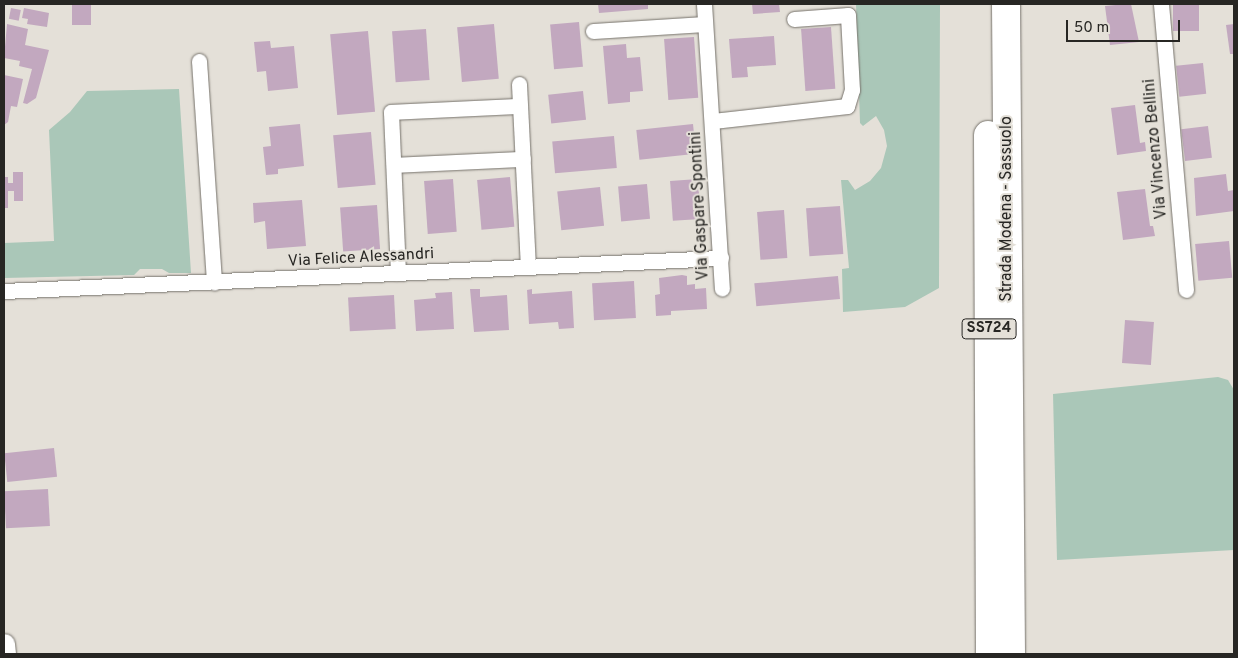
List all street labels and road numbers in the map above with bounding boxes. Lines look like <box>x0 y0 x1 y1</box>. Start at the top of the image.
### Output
street label: Via Vincenzo Bellini <box>1140 78 1172 220</box>
street label: Strada Modena - Sassuolo <box>997 116 1017 302</box>
street label: Via Gaspare Spontini <box>687 131 713 281</box>
street label: Via Felice Alessandri <box>287 245 435 271</box>
road number: SS724 <box>962 316 1016 342</box>

